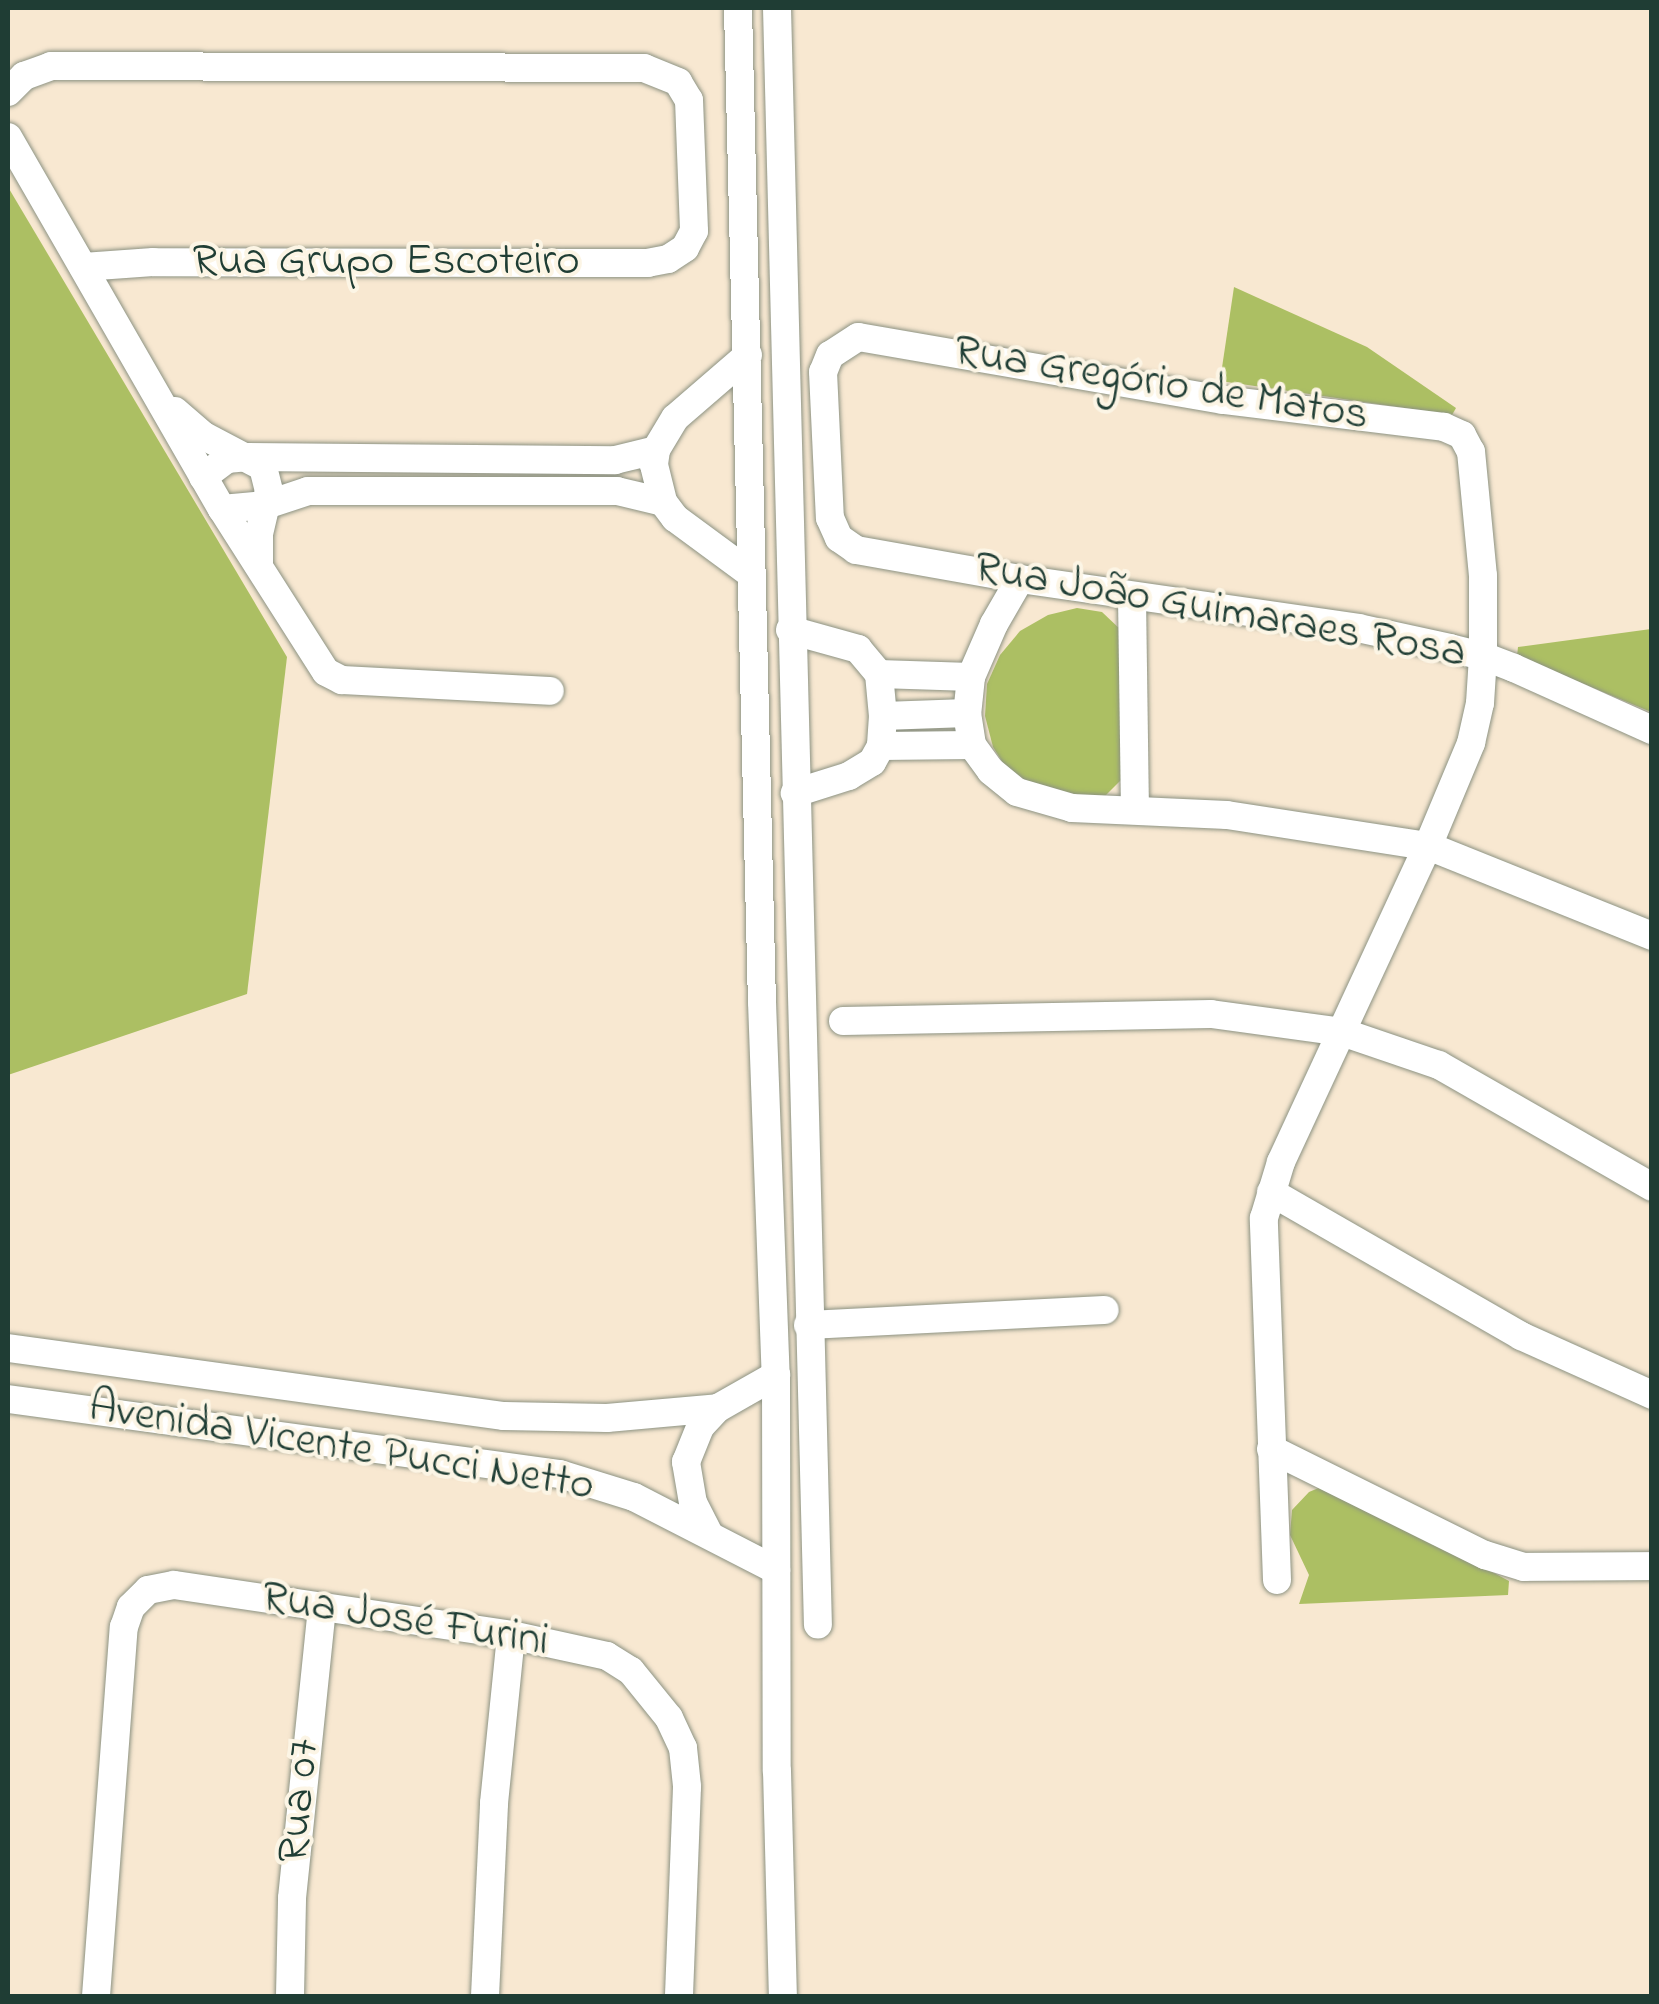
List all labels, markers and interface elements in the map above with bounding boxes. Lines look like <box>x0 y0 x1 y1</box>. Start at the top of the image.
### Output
street label: Rua Grupo Escoteiro <box>192 236 580 290</box>
street label: Rua Gregório de Matos <box>950 326 1372 444</box>
street label: Rua João Guimaraes Rosa <box>970 542 1470 682</box>
street label: Avenida Vicente Pucci Netto <box>85 1381 597 1515</box>
street label: Rua José Furini <box>258 1572 552 1670</box>
street label: Rua 07 <box>269 1737 333 1865</box>

